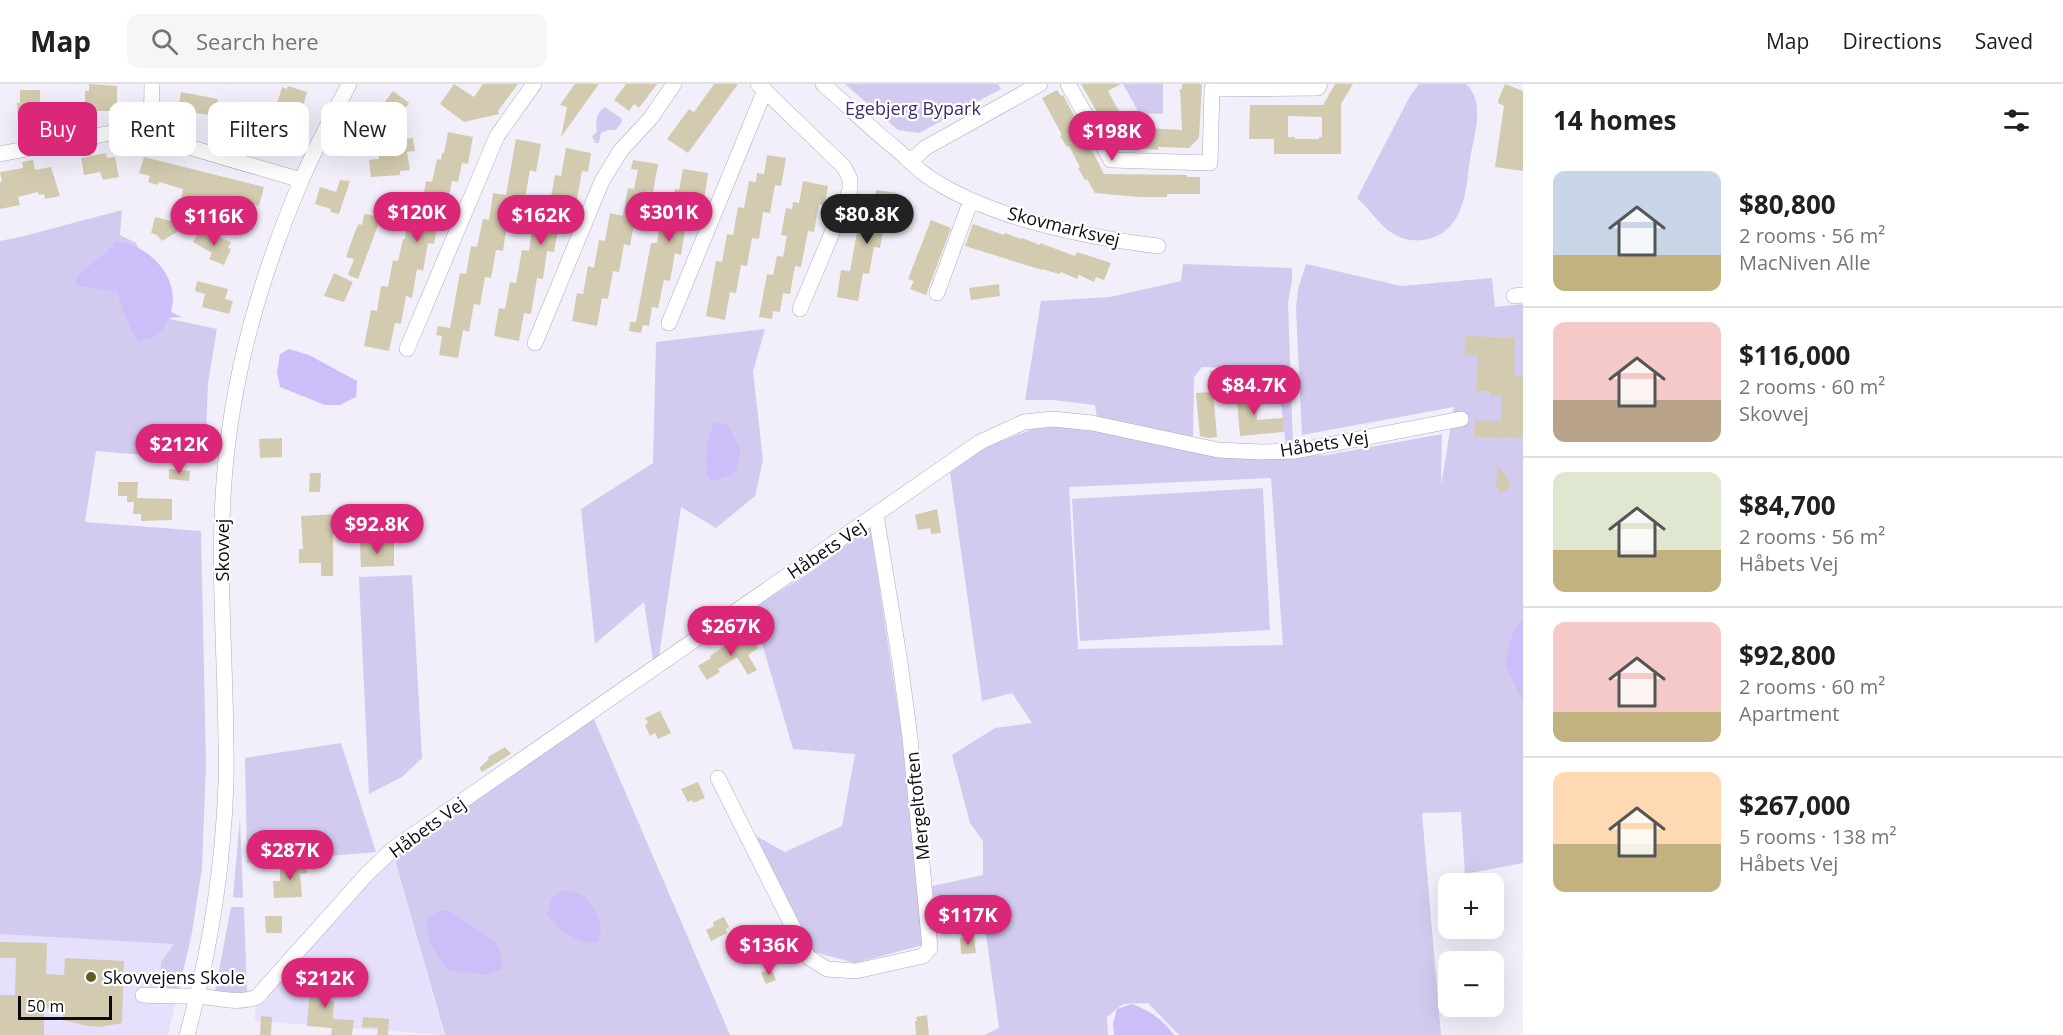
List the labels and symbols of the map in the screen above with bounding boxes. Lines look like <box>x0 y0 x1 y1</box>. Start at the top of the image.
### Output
park label: Egebjerg Bypark <box>845 96 981 120</box>
pin: $198K <box>1070 111 1154 162</box>
pin: $120K <box>375 192 459 243</box>
pin: $301K <box>627 192 711 243</box>
pin: $80.8K <box>818 194 916 245</box>
pin: $162K <box>499 195 583 246</box>
pin: $116K <box>172 196 256 247</box>
street label: Skovmarksvej <box>1005 200 1123 252</box>
pin: $84.7K <box>1205 365 1303 416</box>
pin: $212K <box>137 424 221 475</box>
street label: Håbets Vej <box>1278 424 1370 462</box>
pin: $92.8K <box>328 504 426 555</box>
street label: Håbets Vej <box>782 514 870 584</box>
street label: Skovvej <box>210 519 234 581</box>
pin: $267K <box>689 606 773 657</box>
street label: Mergeltoften <box>899 751 935 861</box>
street label: Håbets Vej <box>384 791 470 863</box>
pin: $287K <box>248 830 332 881</box>
pin: $117K <box>926 895 1010 946</box>
pin: $136K <box>727 925 811 976</box>
pin: $212K <box>283 958 367 1009</box>
place label: Skovvejens Skole <box>103 965 245 989</box>
marker: Skovvejens Skole <box>84 970 98 984</box>
scale bar <box>18 993 112 1020</box>

